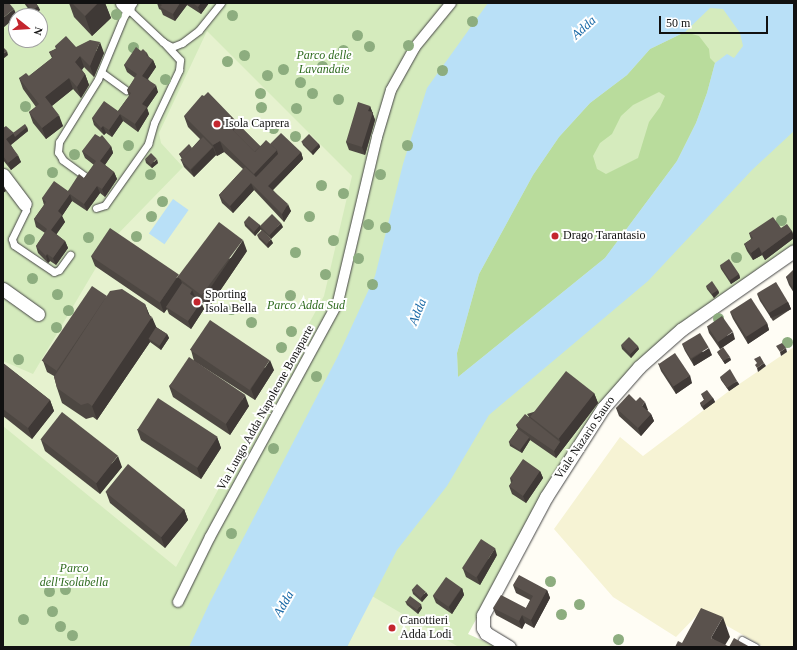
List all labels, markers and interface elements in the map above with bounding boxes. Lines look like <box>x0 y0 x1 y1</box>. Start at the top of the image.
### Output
north arrow <box>8 8 48 48</box>
scale bar <box>661 8 770 34</box>
water label: Adda <box>569 13 599 43</box>
text: 50 m <box>666 16 690 30</box>
text: N <box>32 26 45 37</box>
park label: Parco delle Lavandaie <box>296 49 352 77</box>
place label: Isola Caprera <box>225 117 289 131</box>
marker: Isola Caprera <box>212 119 222 129</box>
place label: Drago Tarantasio <box>563 229 646 243</box>
marker: Drago Tarantasio <box>550 231 560 241</box>
place label: Sporting Isola Bella <box>205 288 257 316</box>
water label: Adda <box>406 296 430 328</box>
marker: Sporting Isola Bella <box>192 297 202 307</box>
park label: Parco Adda Sud <box>267 299 345 313</box>
street label: Via Lungo Adda Napoleone Bonaparte <box>214 323 318 493</box>
street label: Viale Nazario Sauro <box>552 394 618 482</box>
park label: Parco dell'Isolabella <box>40 562 108 590</box>
water label: Adda <box>270 588 298 620</box>
place label: Canottieri Adda Lodi <box>400 614 452 642</box>
marker: Canottieri Adda Lodi <box>387 623 397 633</box>

